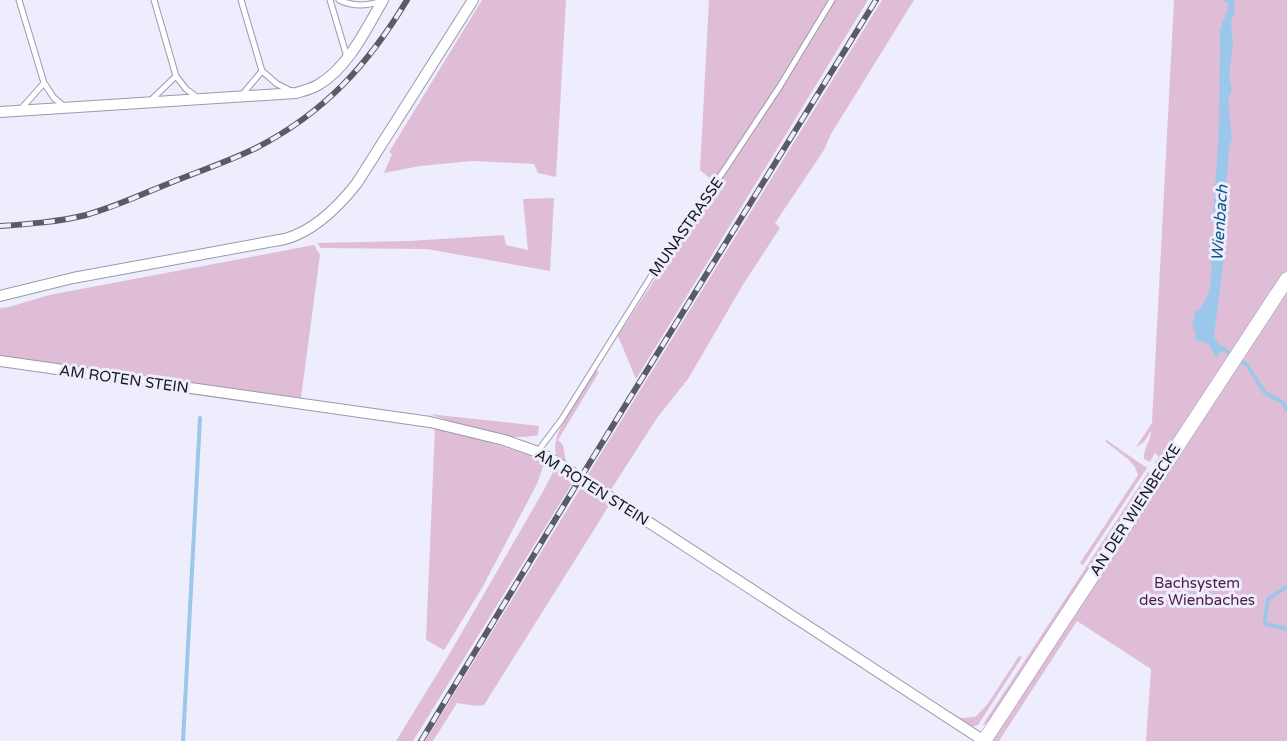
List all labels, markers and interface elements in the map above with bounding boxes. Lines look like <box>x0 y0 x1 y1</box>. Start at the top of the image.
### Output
street label: MUNASTRASSE <box>645 174 727 280</box>
water label: Wienbach <box>1207 183 1233 262</box>
street label: AM ROTEN STEIN <box>58 361 190 397</box>
street label: AN DER WIENBECKE <box>1086 441 1184 579</box>
street label: AM ROTEN STEIN <box>532 445 652 529</box>
park label: Bachsystem des Wienbaches <box>1139 574 1255 609</box>

